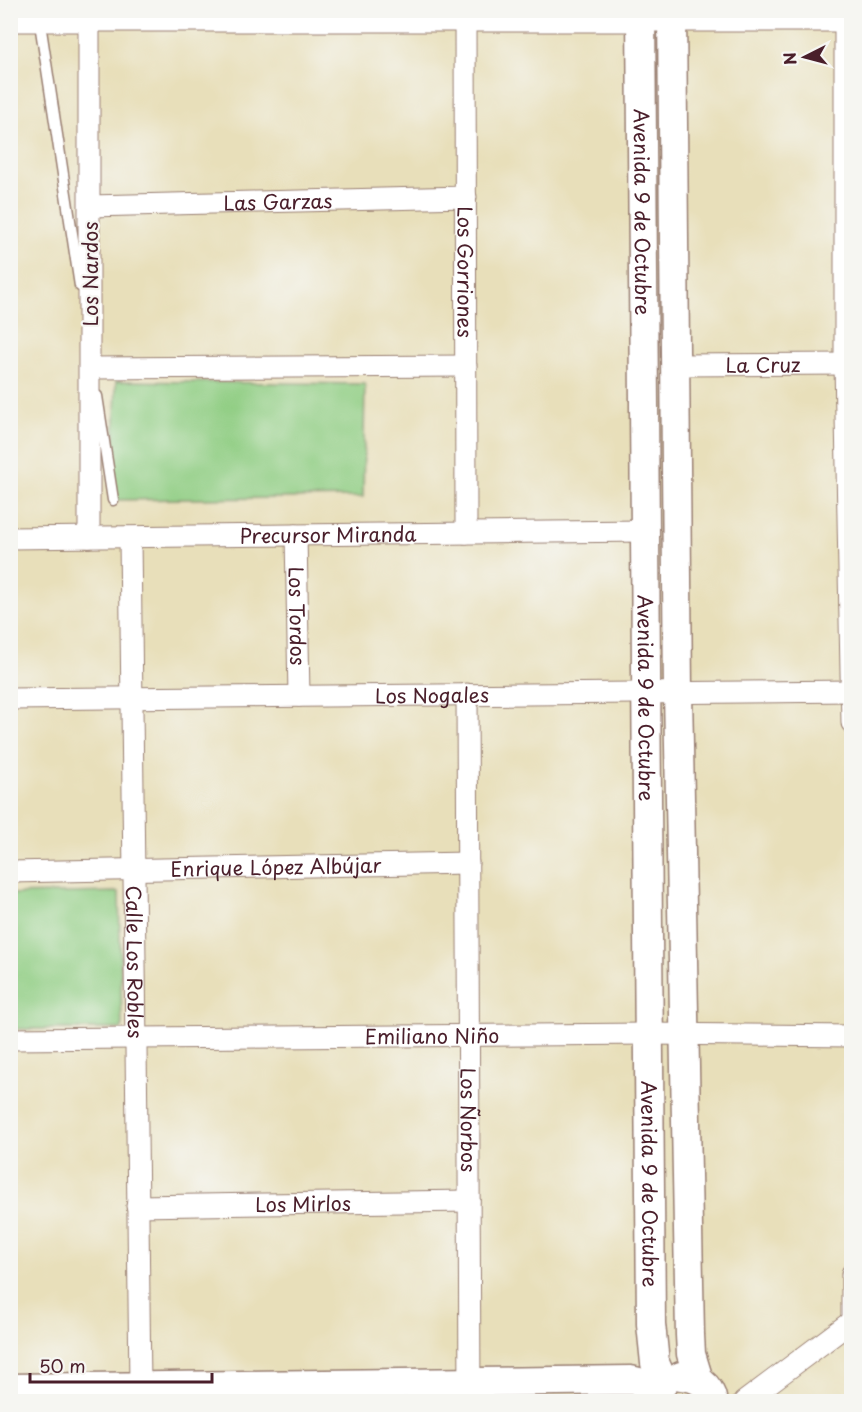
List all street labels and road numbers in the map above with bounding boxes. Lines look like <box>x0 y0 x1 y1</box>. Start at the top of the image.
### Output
street label: Avenida 9 de Octubre <box>627 109 658 315</box>
street label: Las Garzas <box>223 185 333 218</box>
street label: Los Gorriones <box>450 206 481 338</box>
street label: Los Nardos <box>75 221 105 327</box>
street label: La Cruz <box>725 349 801 380</box>
street label: Precursor Miranda <box>239 519 417 550</box>
street label: Los Tordos <box>282 566 313 666</box>
street label: Avenida 9 de Octubre <box>630 595 662 801</box>
street label: Los Nogales <box>375 679 489 711</box>
street label: Enrique López Albújar <box>170 850 382 884</box>
street label: Calle Los Robles <box>119 885 151 1039</box>
street label: Emiliano Niño <box>364 1020 500 1051</box>
street label: Los Ñorbos <box>454 1068 484 1172</box>
street label: Avenida 9 de Octubre <box>634 1081 666 1287</box>
street label: Los Mirlos <box>255 1188 351 1219</box>

